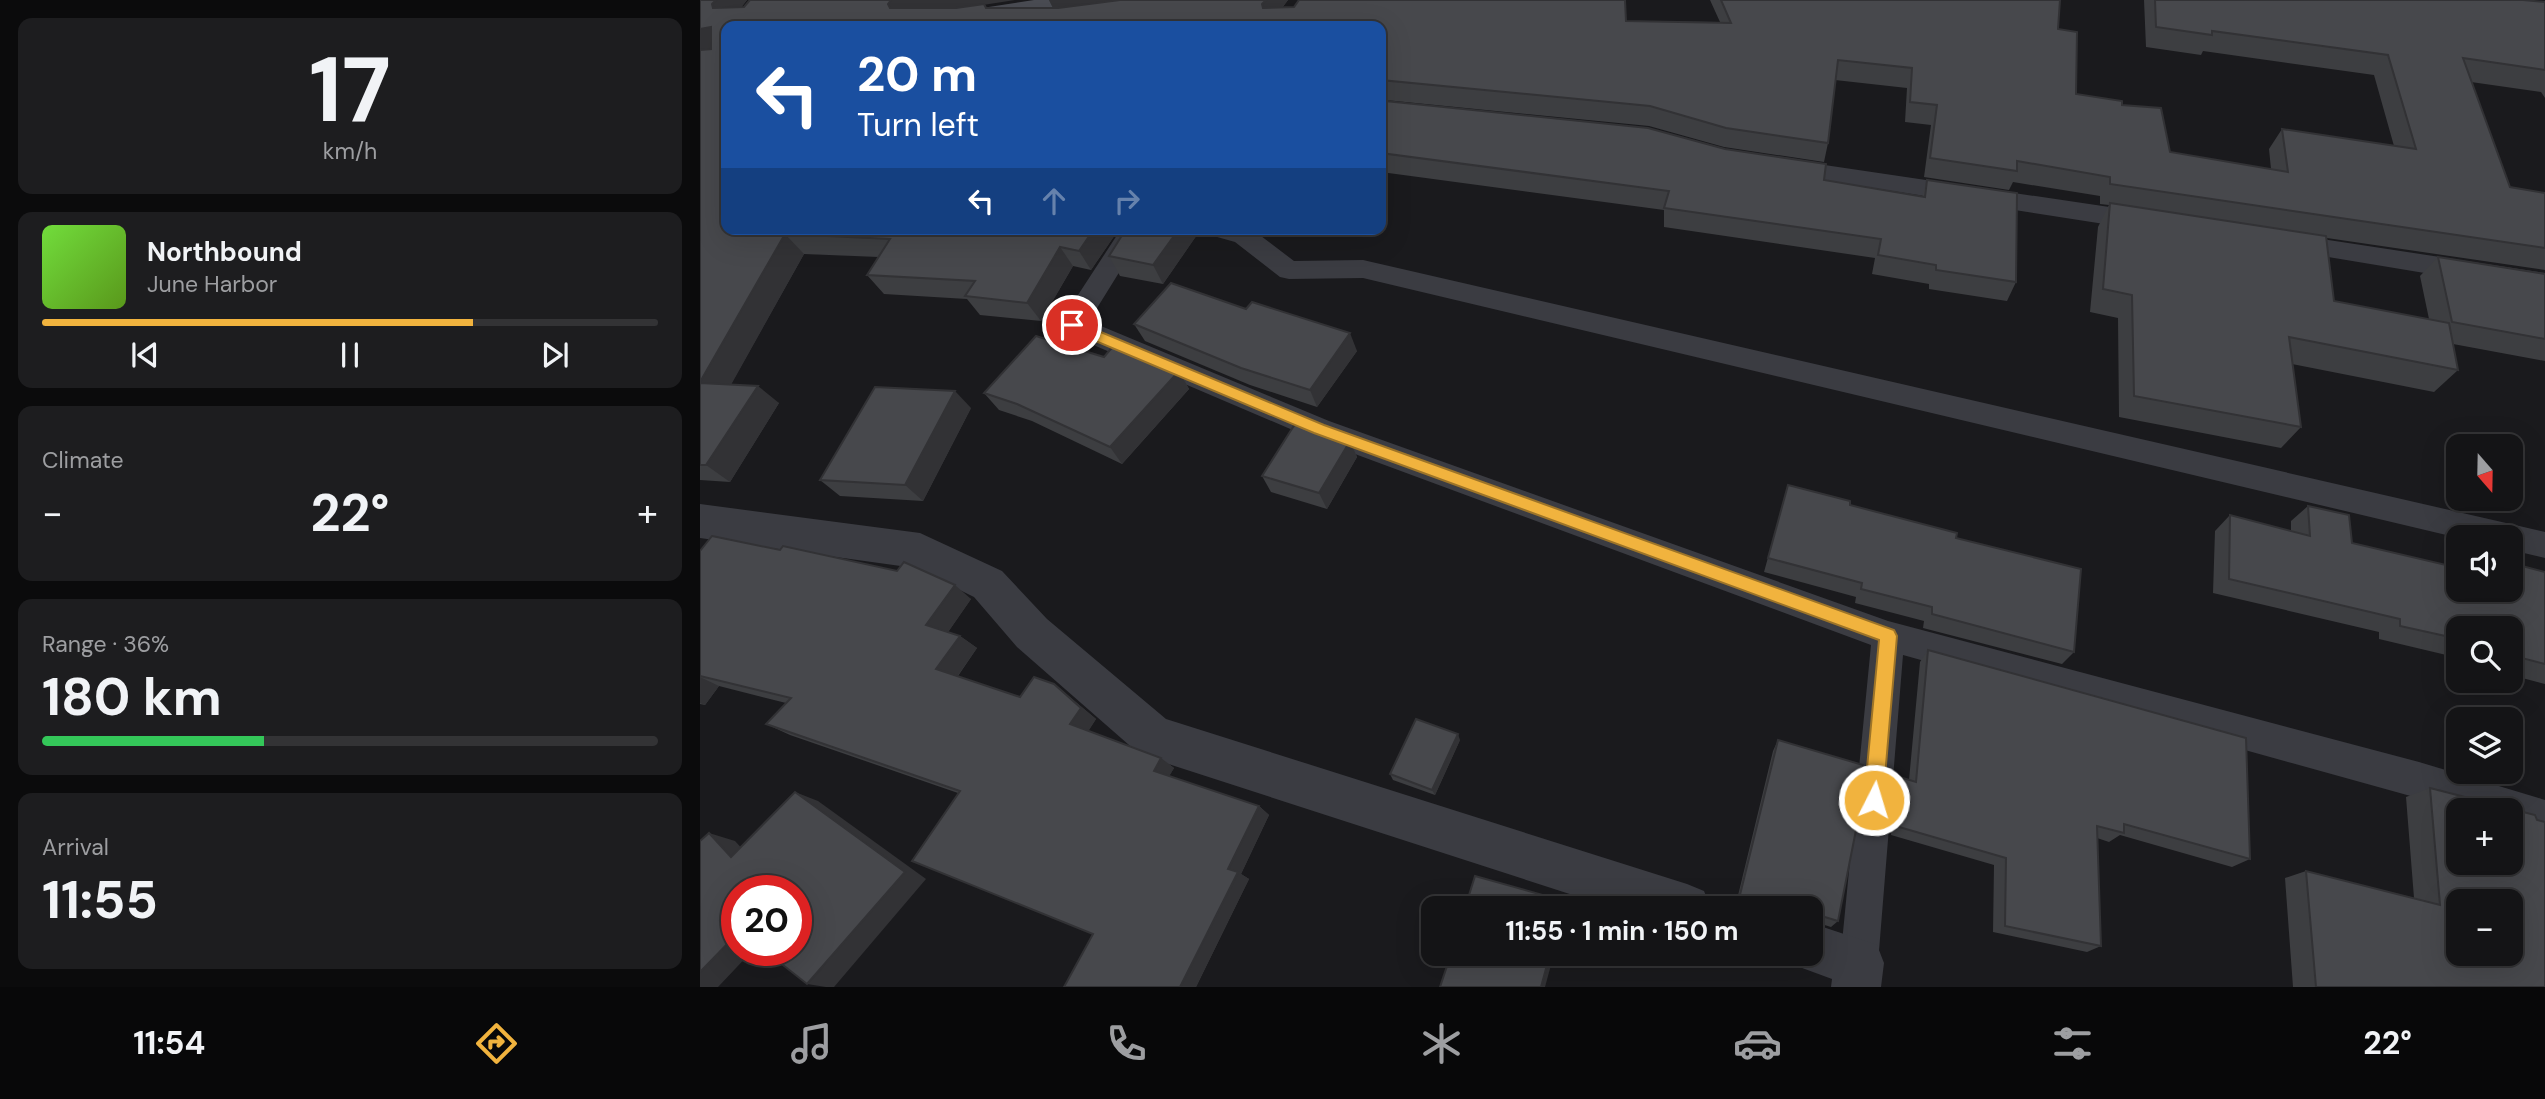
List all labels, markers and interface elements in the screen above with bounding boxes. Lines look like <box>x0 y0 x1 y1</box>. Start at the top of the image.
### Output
text: 17 <box>309 31 391 149</box>
text: 20 m <box>857 42 977 106</box>
icon: left <box>742 49 833 140</box>
text: Turn left <box>857 104 979 146</box>
text: km/h <box>323 136 377 166</box>
icon: left <box>962 182 1000 220</box>
icon: ahead <box>1035 182 1073 220</box>
icon: right <box>1108 182 1146 220</box>
text: Northbound <box>147 235 302 269</box>
text: June Harbor <box>147 269 277 299</box>
pin <box>1042 295 1102 355</box>
icon: arrive <box>1053 306 1091 344</box>
icon: previous <box>126 336 164 374</box>
icon: pause <box>331 336 369 374</box>
icon: next <box>536 336 574 374</box>
north arrow <box>2446 434 2524 511</box>
map controls <box>2446 434 2523 966</box>
text: Climate <box>42 445 124 475</box>
text: 22° <box>311 479 389 547</box>
text: − <box>42 488 63 538</box>
text: + <box>637 488 658 538</box>
button: sound <box>2446 525 2523 602</box>
button: search <box>2446 616 2523 693</box>
text: Range · 36% <box>42 629 169 659</box>
text: 180 km <box>42 663 222 731</box>
button: layers <box>2446 707 2523 784</box>
position arrow <box>1837 763 1911 837</box>
button: + <box>2446 798 2523 875</box>
text: Arrival <box>42 832 109 862</box>
text: 11:55 <box>42 866 158 934</box>
speed limit sign: 20 <box>721 875 812 966</box>
button: − <box>2446 889 2523 966</box>
text: 11:55 · 1 min · 150 m <box>1505 914 1739 948</box>
icon: directions <box>472 1019 521 1068</box>
icon: music <box>787 1019 836 1068</box>
icon: phone <box>1102 1019 1151 1068</box>
icon: climate <box>1417 1019 1466 1068</box>
icon: car <box>1733 1019 1782 1068</box>
icon: filters <box>2048 1019 2097 1068</box>
text: 11:54 <box>133 1022 205 1064</box>
text: 22° <box>2363 1022 2412 1064</box>

